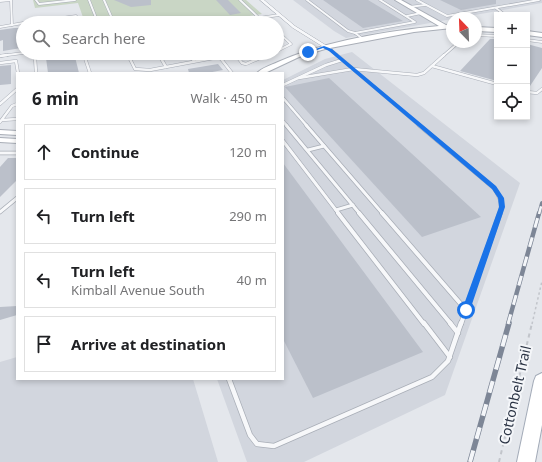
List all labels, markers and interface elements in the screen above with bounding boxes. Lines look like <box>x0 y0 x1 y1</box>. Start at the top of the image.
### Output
north arrow <box>446 12 482 48</box>
map controls <box>494 12 530 120</box>
button: + <box>494 12 530 48</box>
search box <box>16 16 284 60</box>
icon: search <box>30 27 52 49</box>
text: Search here <box>62 28 145 48</box>
route end <box>299 43 317 61</box>
button: − <box>494 48 530 84</box>
button: locate <box>494 84 530 120</box>
text: 6 min <box>32 87 79 110</box>
text: Walk · 450 m <box>190 89 268 107</box>
icon: ahead <box>33 141 55 163</box>
text: Continue <box>71 142 139 162</box>
text: 120 m <box>229 143 267 161</box>
icon: left <box>33 205 55 227</box>
text: Turn left <box>71 206 135 226</box>
text: 290 m <box>229 207 267 225</box>
text: Turn left <box>71 261 135 281</box>
icon: left <box>33 269 55 291</box>
text: 40 m <box>237 271 267 289</box>
text: Kimball Avenue South <box>71 281 205 299</box>
route start <box>457 301 475 319</box>
icon: arrive <box>33 333 55 355</box>
text: Arrive at destination <box>71 334 226 354</box>
street label: Cottonbelt Trail <box>494 344 535 446</box>

